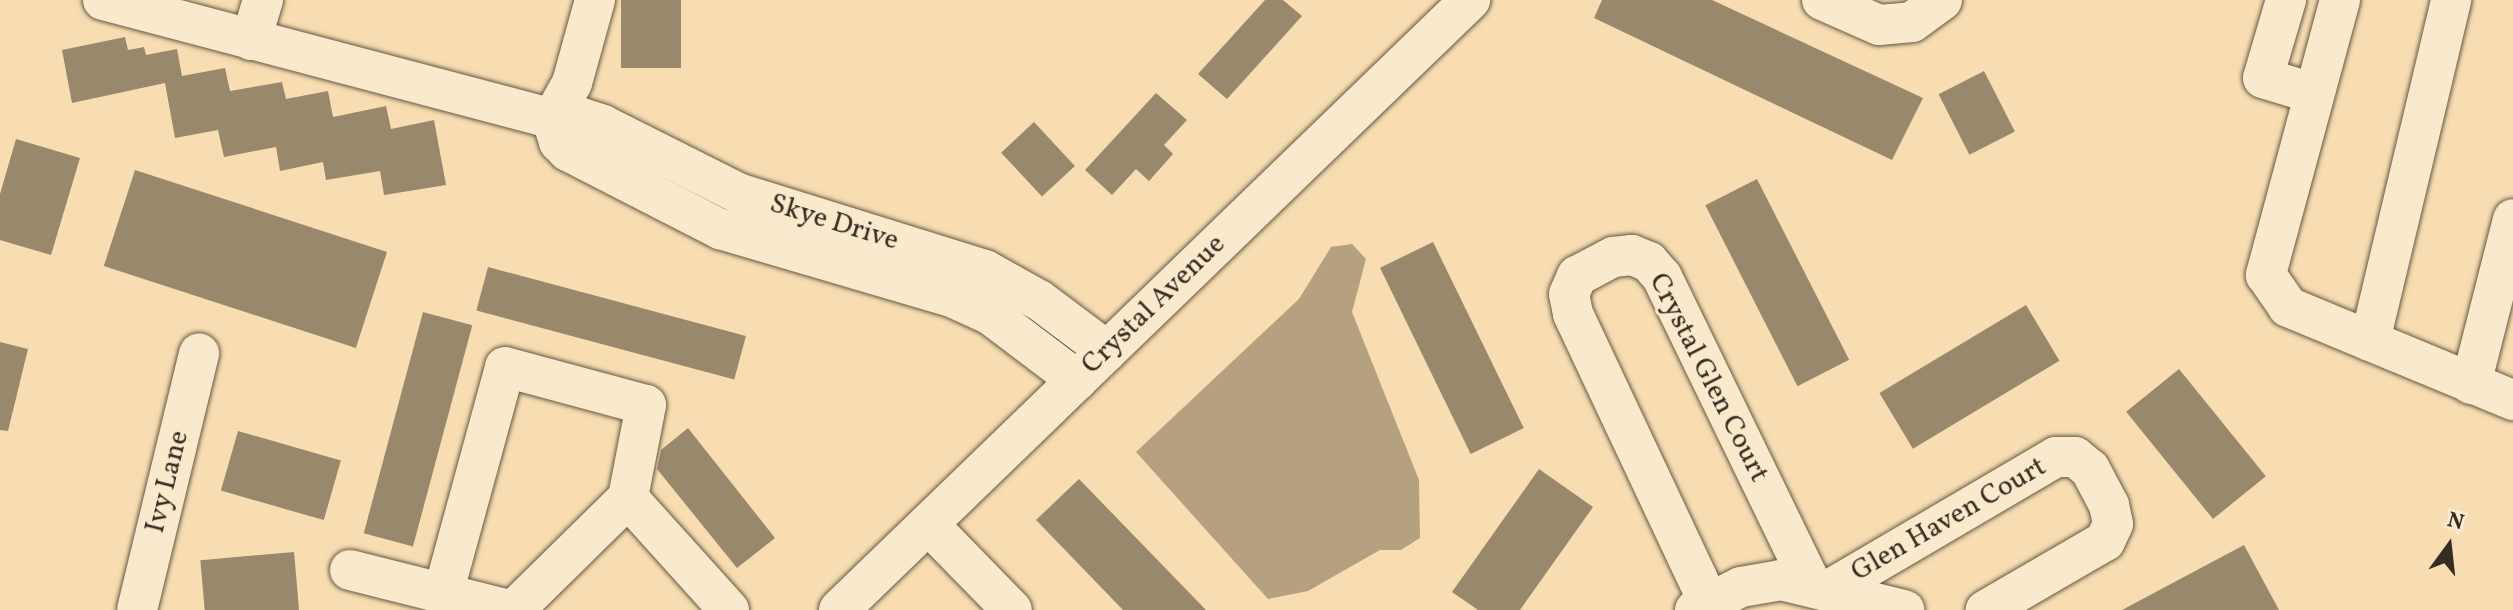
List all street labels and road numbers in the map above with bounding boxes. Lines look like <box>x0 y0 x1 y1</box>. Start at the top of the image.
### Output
street label: Skye Drive <box>766 188 902 258</box>
street label: Crystal Avenue <box>1075 228 1233 382</box>
street label: Crystal Glen Court <box>1641 268 1775 488</box>
street label: Ivy Lane <box>139 427 197 537</box>
street label: Glen Haven Court <box>1846 451 2052 589</box>

